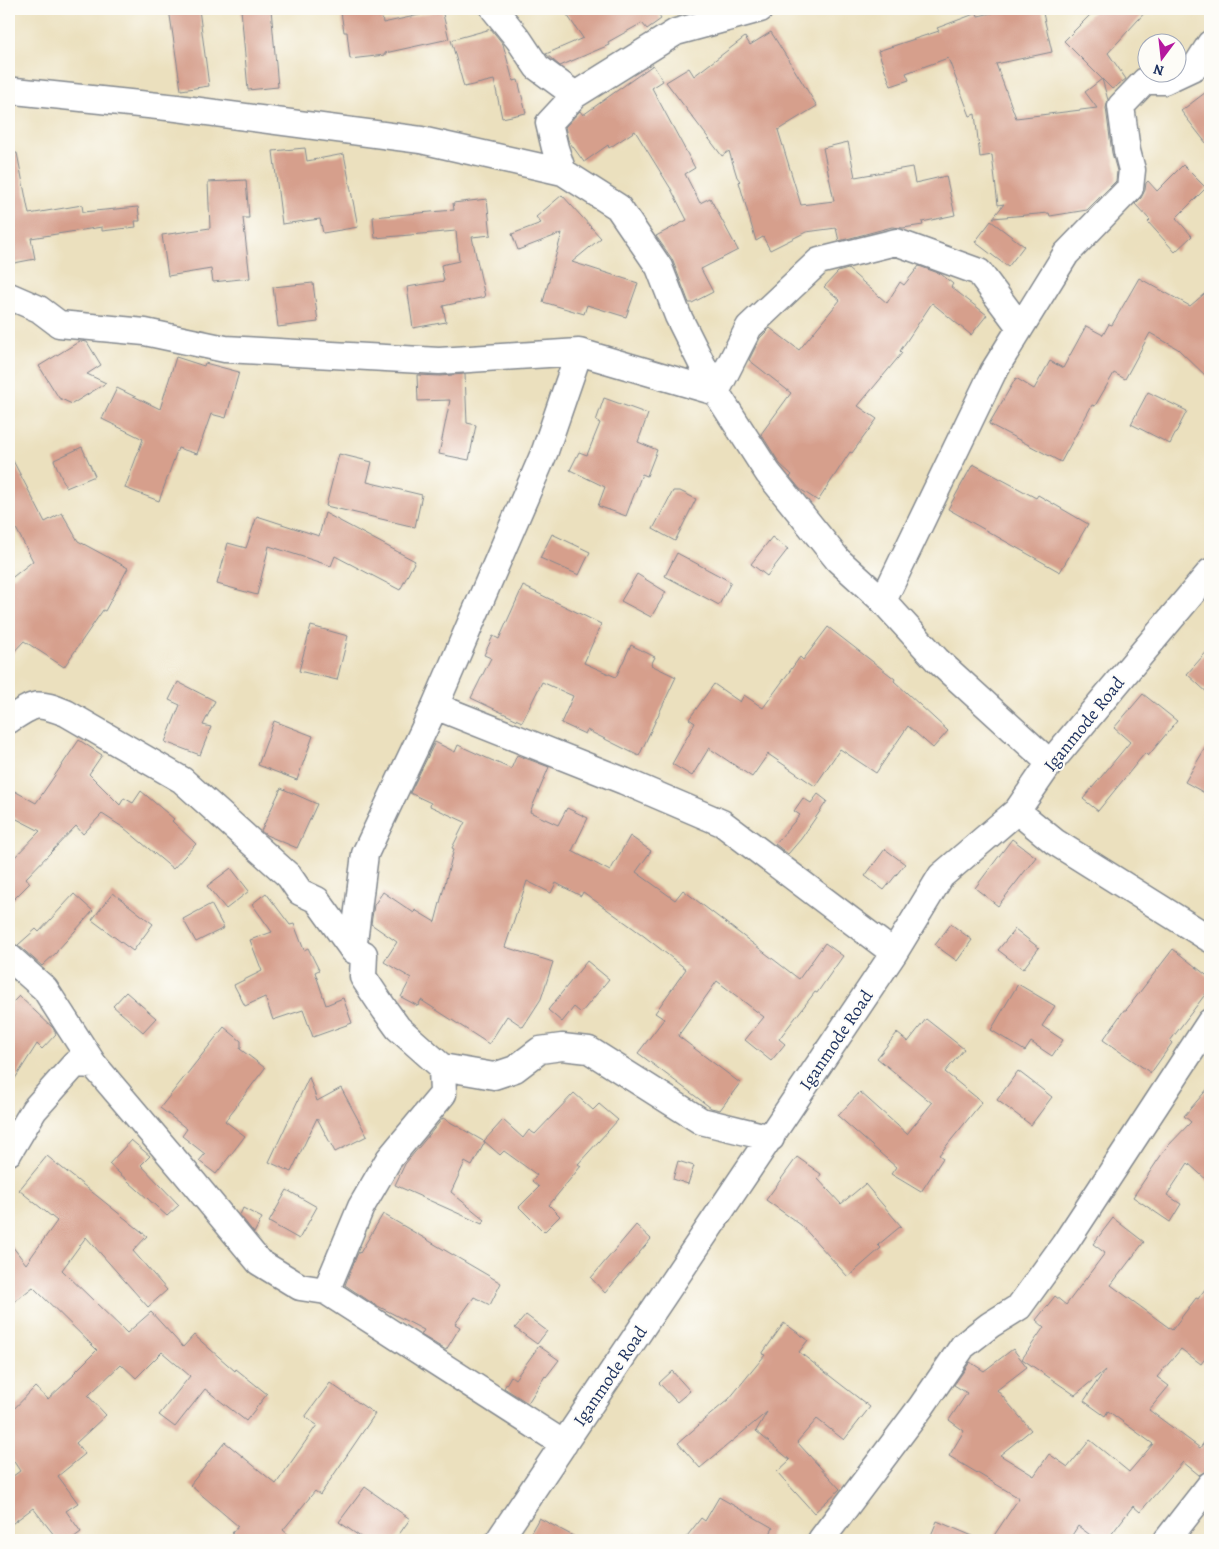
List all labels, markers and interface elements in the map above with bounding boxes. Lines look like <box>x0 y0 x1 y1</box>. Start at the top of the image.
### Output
north arrow <box>1136 32 1186 82</box>
text: N <box>1151 60 1166 81</box>
street label: Iganmode Road <box>1038 671 1130 777</box>
street label: Iganmode Road <box>794 985 879 1095</box>
street label: Iganmode Road <box>568 1321 653 1431</box>

